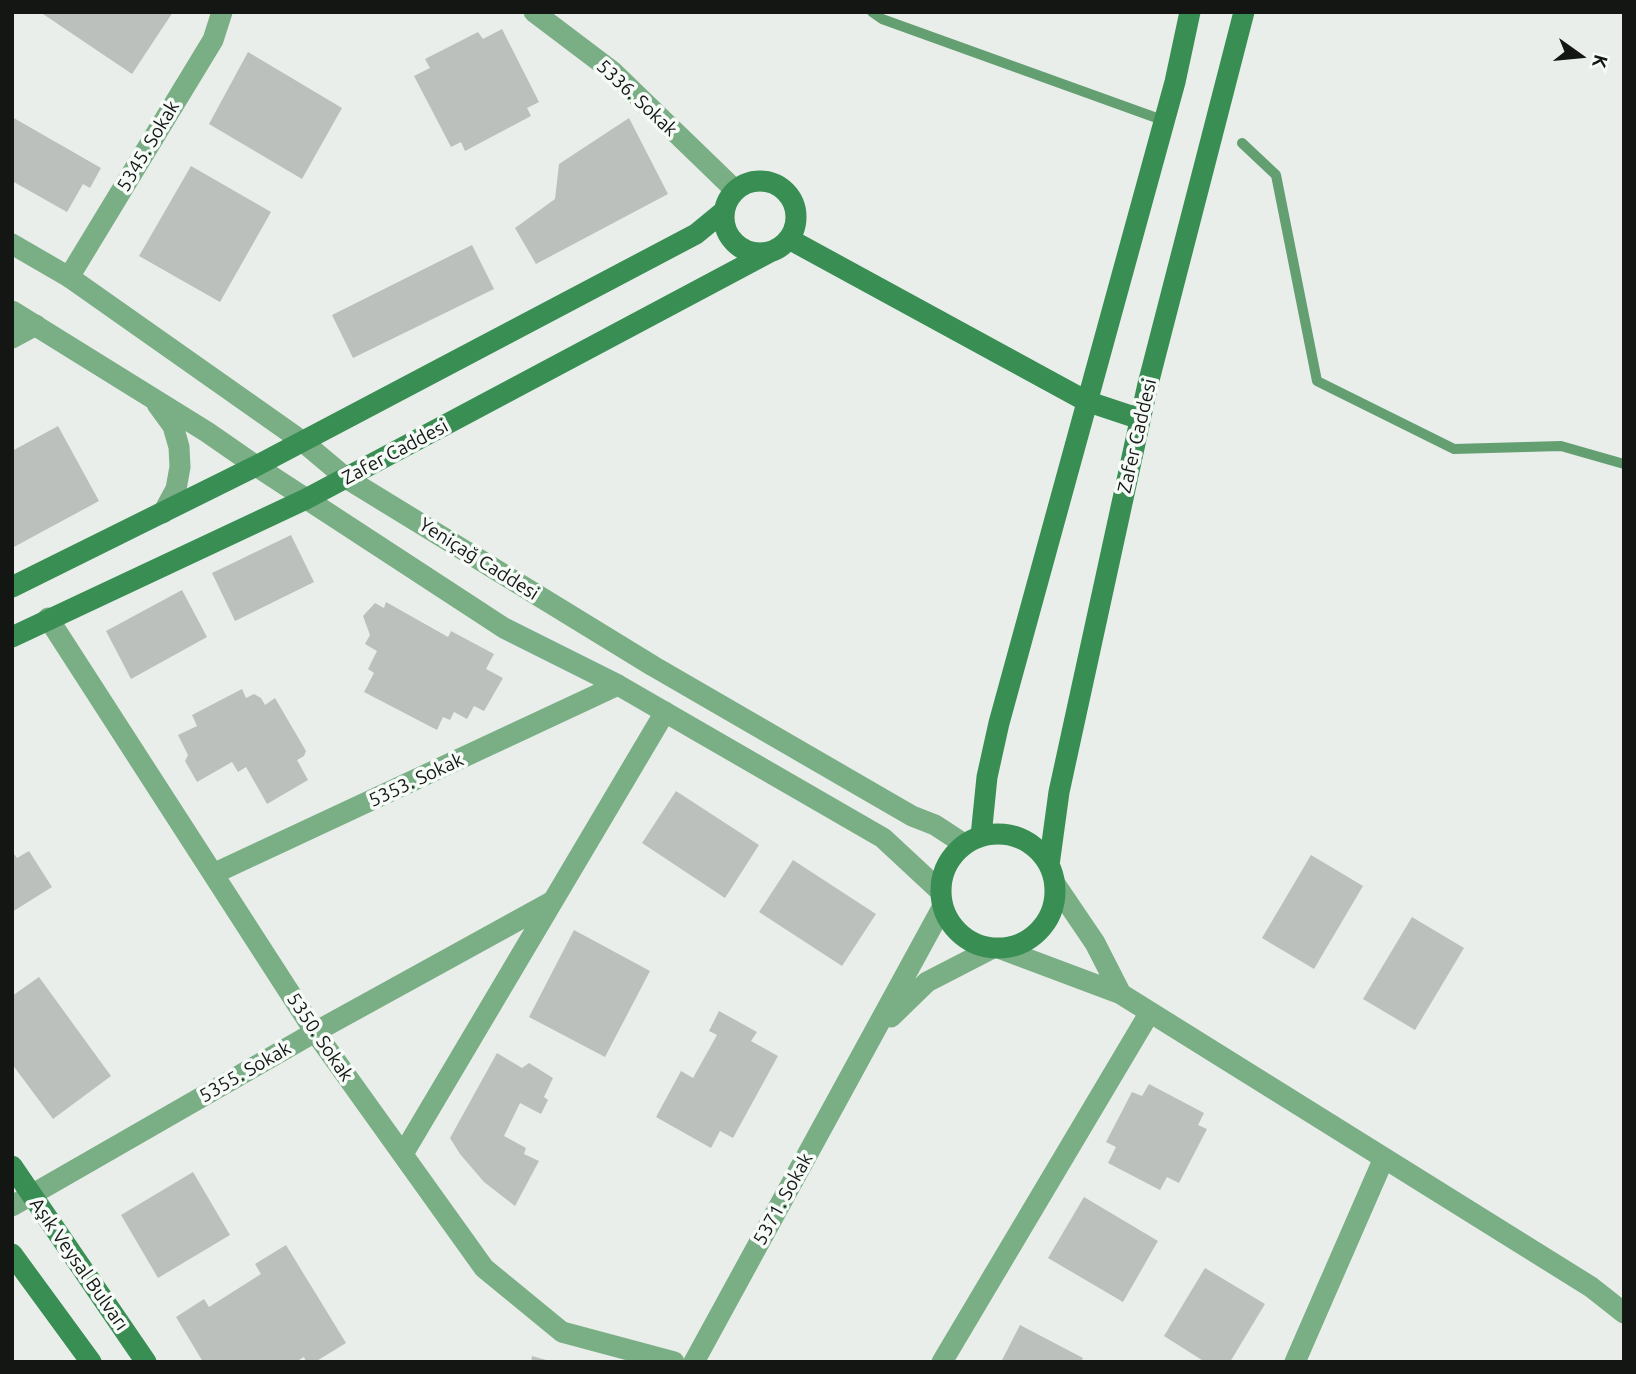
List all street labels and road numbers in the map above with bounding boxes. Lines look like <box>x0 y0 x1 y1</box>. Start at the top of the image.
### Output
street label: 5336. Sokak <box>592 55 682 141</box>
street label: 5345. Sokak <box>112 96 184 196</box>
street label: Zafer Caddesi <box>1113 377 1161 495</box>
street label: Zafer Caddesi <box>338 415 452 489</box>
street label: Yeniçağ Caddesi <box>415 513 543 605</box>
street label: 5353. Sokak <box>365 748 467 812</box>
street label: 5350. Sokak <box>282 988 358 1086</box>
street label: 5355. Sokak <box>195 1037 295 1107</box>
street label: 5371. Sokak <box>748 1149 818 1249</box>
street label: Aşık Veysal Bulvarı <box>25 1193 133 1335</box>

